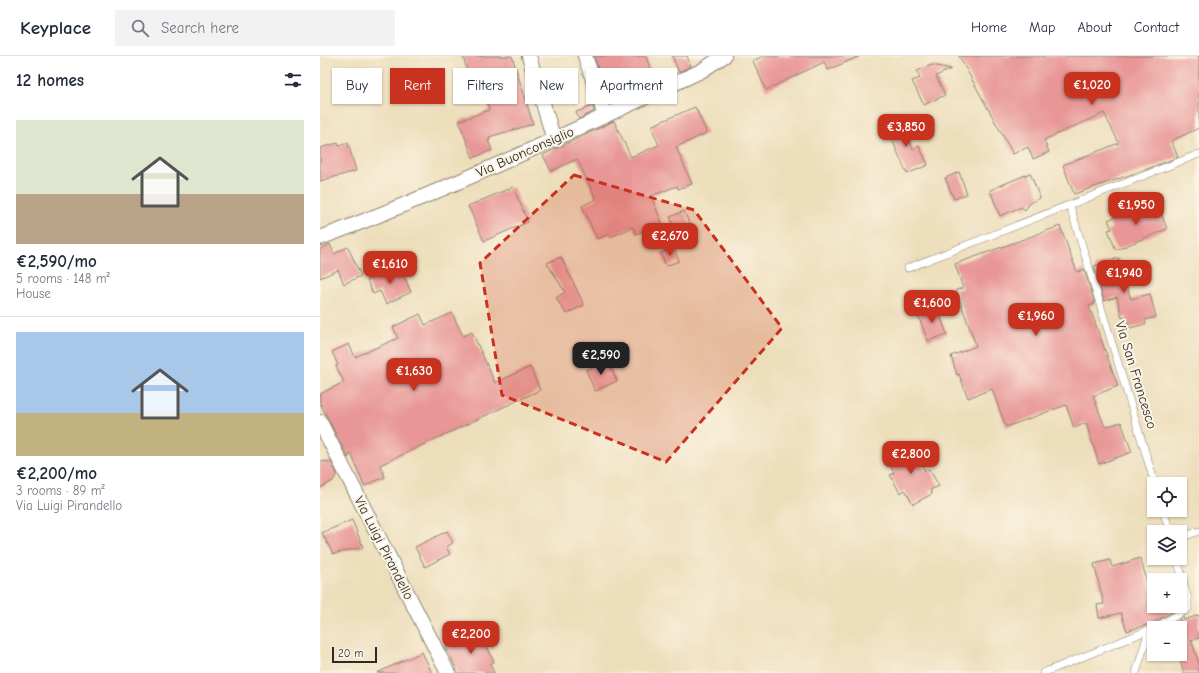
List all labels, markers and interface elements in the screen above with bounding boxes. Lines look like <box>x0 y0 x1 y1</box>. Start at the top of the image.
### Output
search box <box>115 10 395 46</box>
text: Keyplace <box>20 17 91 39</box>
icon: search <box>129 17 151 39</box>
text: Search here <box>161 19 239 37</box>
text: Home <box>971 19 1007 36</box>
text: Map <box>1029 19 1055 36</box>
text: About <box>1077 19 1112 36</box>
text: Contact <box>1134 19 1179 36</box>
chip: Buy <box>332 68 382 104</box>
chip: Rent <box>390 68 445 104</box>
chip: Filters <box>453 68 517 104</box>
chip: New <box>525 68 578 104</box>
chip: Apartment <box>586 68 677 104</box>
icon: filters <box>282 69 304 91</box>
text: 12 homes <box>16 71 84 90</box>
pin: €1,020 <box>1059 72 1125 106</box>
text: €1,020 <box>1073 77 1111 92</box>
pin: €3,850 <box>873 114 939 148</box>
text: €3,850 <box>887 119 925 134</box>
street label: Via Buonconsiglio <box>473 123 577 181</box>
icon: home <box>124 146 196 218</box>
pin: €1,950 <box>1103 192 1169 226</box>
text: €1,950 <box>1117 197 1155 212</box>
pin: €2,670 <box>637 223 703 257</box>
text: €2,670 <box>651 228 689 243</box>
pin: €1,610 <box>357 251 423 285</box>
text: €2,590/mo <box>16 252 97 271</box>
text: €1,610 <box>372 256 408 271</box>
pin: €1,940 <box>1091 260 1157 294</box>
text: €1,940 <box>1106 265 1142 280</box>
text: 5 rooms · 148 m² <box>16 271 110 286</box>
text: House <box>16 286 51 301</box>
pin: €1,600 <box>899 290 965 324</box>
text: €1,600 <box>913 295 951 310</box>
pin: €1,960 <box>1003 303 1069 337</box>
text: €1,960 <box>1017 308 1055 323</box>
street label: Via San Francesco <box>1111 319 1161 431</box>
pin: €2,590 <box>568 342 634 376</box>
text: €2,590 <box>581 347 621 362</box>
icon: home <box>124 358 196 430</box>
pin: €1,630 <box>381 358 447 392</box>
text: €1,630 <box>395 363 433 378</box>
pin: €2,800 <box>878 441 944 475</box>
text: €2,800 <box>891 446 931 461</box>
text: €2,200/mo <box>16 464 97 483</box>
map controls <box>1147 477 1187 661</box>
button: locate <box>1147 477 1187 517</box>
text: 3 rooms · 89 m² <box>16 483 105 498</box>
street label: Via Luigi Pirandello <box>350 493 418 603</box>
text: Via Luigi Pirandello <box>16 498 122 513</box>
button: layers <box>1147 525 1187 565</box>
button: + <box>1147 573 1187 613</box>
pin: €2,200 <box>438 621 504 655</box>
button: − <box>1147 621 1187 661</box>
text: €2,200 <box>451 626 491 641</box>
scale bar <box>332 645 377 664</box>
text: 20 m <box>338 647 363 660</box>

